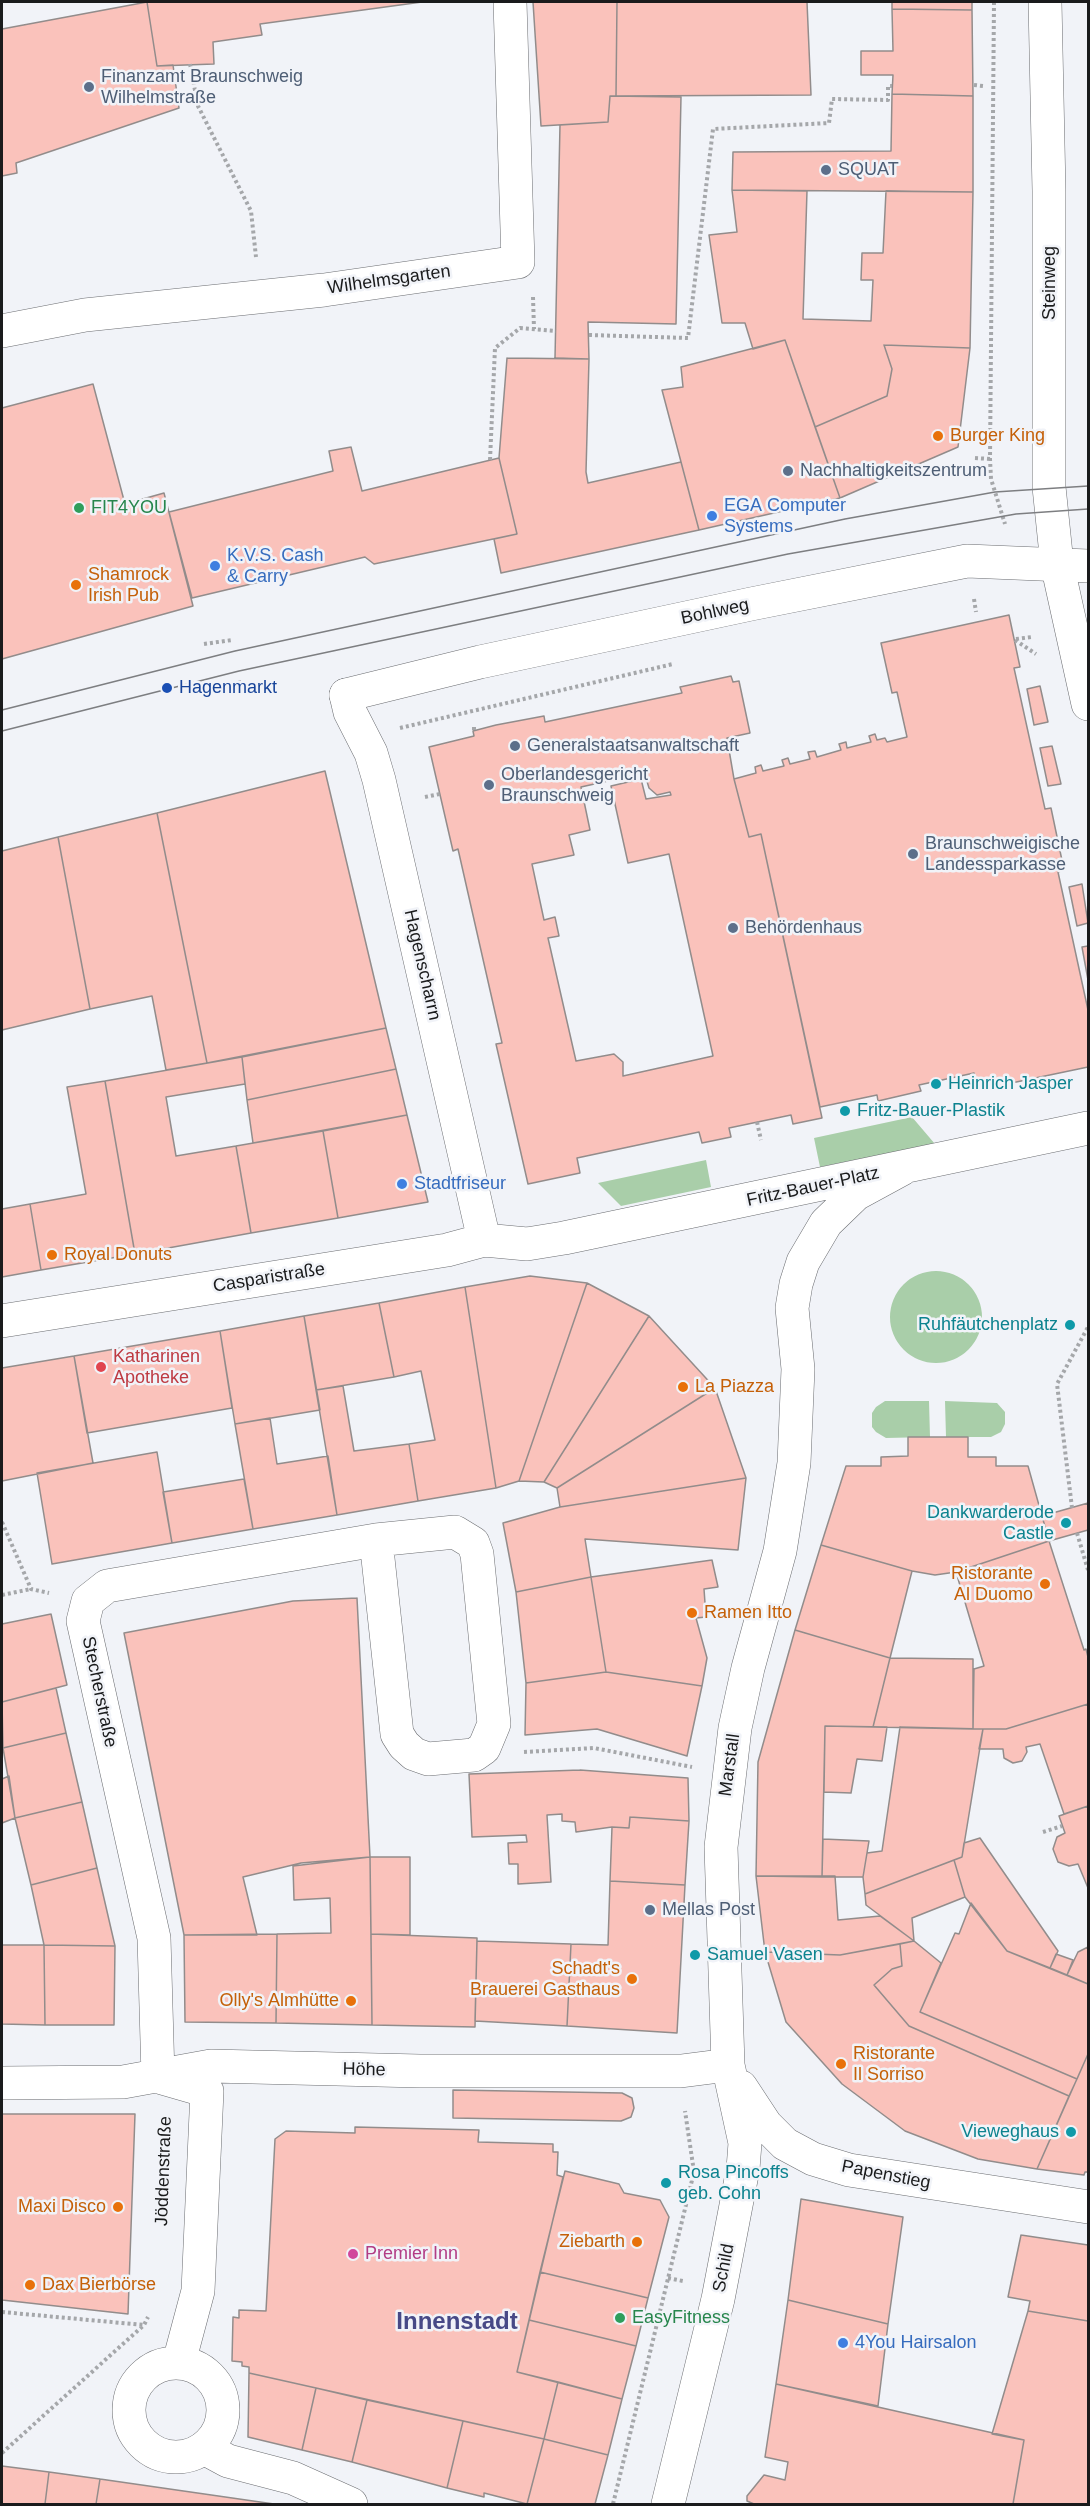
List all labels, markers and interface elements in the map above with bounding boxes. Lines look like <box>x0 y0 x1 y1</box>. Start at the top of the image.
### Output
place label: Finanzamt Braunschweig Wilhelmstraße <box>101 66 303 109</box>
marker: Finanzamt Braunschweig Wilhelmstraße <box>82 80 96 94</box>
place label: SQUAT <box>838 159 899 181</box>
marker: SQUAT <box>819 163 833 177</box>
street label: Steinweg <box>1039 246 1061 320</box>
street label: Wilhelmsgarten <box>326 261 452 299</box>
place label: Burger King <box>950 425 1045 447</box>
marker: Burger King <box>931 429 945 443</box>
place label: Nachhaltigkeitszentrum <box>800 460 987 482</box>
marker: Nachhaltigkeitszentrum <box>781 464 795 478</box>
place label: EGA Computer Systems <box>724 495 846 538</box>
place label: FIT4YOU <box>91 497 167 519</box>
marker: FIT4YOU <box>72 501 86 515</box>
marker: EGA Computer Systems <box>705 509 719 523</box>
place label: K.V.S. Cash & Carry <box>227 545 323 588</box>
marker: K.V.S. Cash & Carry <box>208 559 222 573</box>
place label: Shamrock Irish Pub <box>88 564 169 606</box>
marker: Shamrock Irish Pub <box>69 578 83 592</box>
street label: Bohlweg <box>679 594 751 630</box>
place label: Hagenmarkt <box>179 677 277 699</box>
marker: Hagenmarkt <box>160 681 174 695</box>
place label: Generalstaatsanwaltschaft <box>527 735 739 757</box>
marker: Generalstaatsanwaltschaft <box>508 739 522 753</box>
place label: Oberlandesgericht Braunschweig <box>501 764 648 806</box>
marker: Oberlandesgericht Braunschweig <box>482 778 496 792</box>
place label: Braunschweigische Landessparkasse <box>925 833 1080 876</box>
marker: Braunschweigische Landessparkasse <box>906 847 920 861</box>
street label: Hagenscharrn <box>399 907 445 1023</box>
place label: Behördenhaus <box>745 917 862 939</box>
marker: Behördenhaus <box>726 921 740 935</box>
place label: Heinrich Jasper <box>948 1073 1073 1095</box>
marker: Heinrich Jasper <box>929 1077 943 1091</box>
place label: Fritz-Bauer-Plastik <box>857 1100 1005 1122</box>
marker: Fritz-Bauer-Plastik <box>838 1104 852 1118</box>
street label: Fritz-Bauer-Platz <box>745 1162 881 1212</box>
place label: Stadtfriseur <box>414 1173 506 1195</box>
marker: Stadtfriseur <box>395 1177 409 1191</box>
place label: Royal Donuts <box>64 1244 172 1266</box>
marker: Royal Donuts <box>45 1248 59 1262</box>
street label: Casparistraße <box>211 1258 327 1298</box>
place label: Ruhfäutchenplatz <box>918 1314 1058 1336</box>
marker: Ruhfäutchenplatz <box>1063 1318 1077 1332</box>
place label: Katharinen Apotheke <box>113 1346 200 1388</box>
marker: Katharinen Apotheke <box>94 1360 108 1374</box>
place label: La Piazza <box>695 1376 774 1398</box>
marker: La Piazza <box>676 1380 690 1394</box>
place label: Dankwarderode Castle <box>927 1502 1054 1544</box>
marker: Dankwarderode Castle <box>1059 1516 1073 1530</box>
place label: Ristorante Al Duomo <box>951 1563 1033 1606</box>
marker: Ristorante Al Duomo <box>1038 1577 1052 1591</box>
place label: Ramen Itto <box>704 1602 792 1624</box>
marker: Ramen Itto <box>685 1606 699 1620</box>
street label: Stecherstraße <box>77 1634 121 1750</box>
street label: Marstall <box>715 1732 745 1798</box>
place label: Mellas Post <box>662 1899 755 1921</box>
marker: Mellas Post <box>643 1903 657 1917</box>
place label: Samuel Vasen <box>707 1944 823 1966</box>
marker: Samuel Vasen <box>688 1948 702 1962</box>
place label: Schadt's Brauerei Gasthaus <box>470 1958 620 2000</box>
marker: Schadt's Brauerei Gasthaus <box>625 1972 639 1986</box>
place label: Olly's Almhütte <box>220 1990 339 2012</box>
marker: Olly's Almhütte <box>344 1994 358 2008</box>
place label: Ristorante Il Sorriso <box>853 2043 935 2086</box>
marker: Ristorante Il Sorriso <box>834 2057 848 2071</box>
street label: Höhe <box>342 2059 386 2081</box>
street label: Jöddenstraße <box>151 2116 177 2226</box>
place label: Vieweghaus <box>961 2121 1059 2143</box>
marker: Vieweghaus <box>1064 2125 1078 2139</box>
street label: Papenstieg <box>840 2156 932 2194</box>
place label: Rosa Pincoffs geb. Cohn <box>678 2162 789 2204</box>
marker: Rosa Pincoffs geb. Cohn <box>659 2176 673 2190</box>
place label: Maxi Disco <box>18 2196 106 2218</box>
marker: Maxi Disco <box>111 2200 125 2214</box>
place label: Ziebarth <box>559 2231 625 2253</box>
marker: Ziebarth <box>630 2235 644 2249</box>
street label: Schild <box>709 2242 739 2294</box>
place label: Premier Inn <box>365 2243 458 2265</box>
marker: Premier Inn <box>346 2247 360 2261</box>
place label: Dax Bierbörse <box>42 2274 156 2296</box>
marker: Dax Bierbörse <box>23 2278 37 2292</box>
place label: EasyFitness <box>632 2307 730 2329</box>
district label: Innenstadt <box>396 2308 518 2336</box>
marker: EasyFitness <box>613 2311 627 2325</box>
place label: 4You Hairsalon <box>855 2332 976 2354</box>
marker: 4You Hairsalon <box>836 2336 850 2350</box>

